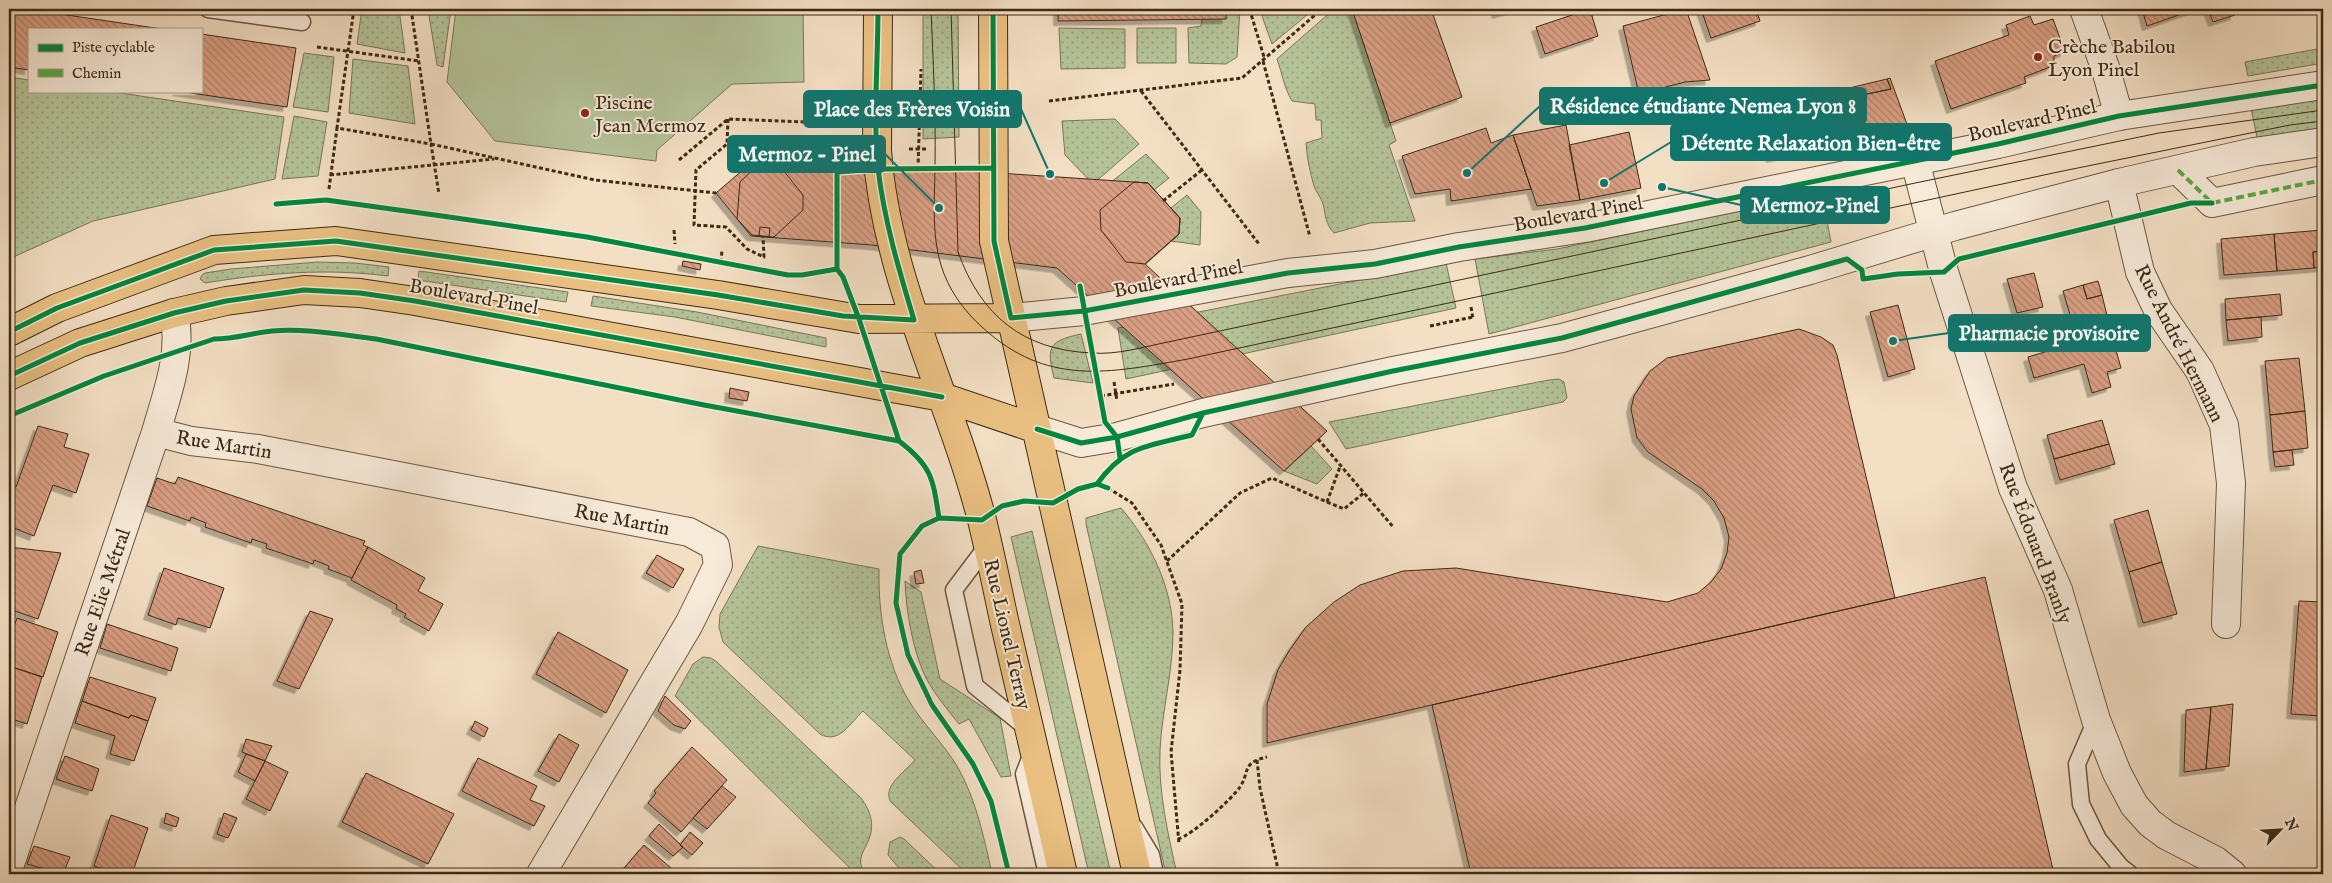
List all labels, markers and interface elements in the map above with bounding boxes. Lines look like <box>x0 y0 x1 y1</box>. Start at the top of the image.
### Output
legend <box>28 28 202 92</box>
place label: Crèche Babilou Lyon Pinel <box>2048 35 2176 83</box>
text: Piste cyclable <box>72 38 155 57</box>
marker: Crèche Babilou Lyon Pinel <box>2032 51 2044 63</box>
text: Chemin <box>72 64 121 83</box>
callout: Résidence étudiante Nemea Lyon 8 <box>1540 88 1866 124</box>
place label: Piscine Jean Mermoz <box>593 91 706 139</box>
callout: Place des Frères Voisin <box>804 91 1021 127</box>
text: Résidence étudiante Nemea Lyon 8 <box>1550 94 1856 121</box>
street label: Boulevard Pinel <box>1966 94 2099 148</box>
text: Place des Frères Voisin <box>814 97 1010 124</box>
marker: Piscine Jean Mermoz <box>579 107 591 119</box>
callout: Détente Relaxation Bien-être <box>1671 124 1951 160</box>
text: Détente Relaxation Bien-être <box>1681 131 1941 158</box>
callout: Mermoz - Pinel <box>728 136 885 172</box>
text: Mermoz - Pinel <box>738 142 877 169</box>
callout: Mermoz-Pinel <box>1741 187 1889 223</box>
street label: Boulevard Pinel <box>1512 191 1645 238</box>
text: Mermoz-Pinel <box>1751 193 1880 220</box>
street label: Boulevard Pinel <box>1112 255 1245 304</box>
street label: Rue André Hermann <box>2128 261 2229 427</box>
street label: Boulevard Pinel <box>407 274 541 321</box>
callout: Pharmacie provisoire <box>1949 315 2150 351</box>
text: Pharmacie provisoire <box>1959 321 2140 348</box>
street label: Rue Martin <box>174 426 274 465</box>
street label: Rue Édouard Branly <box>1992 459 2077 628</box>
street label: Rue Martin <box>572 499 672 542</box>
street label: Rue Elie Métral <box>70 525 137 660</box>
street label: Rue Lionel Terray <box>977 557 1036 712</box>
north arrow <box>2254 806 2304 856</box>
text: N <box>2280 815 2302 834</box>

